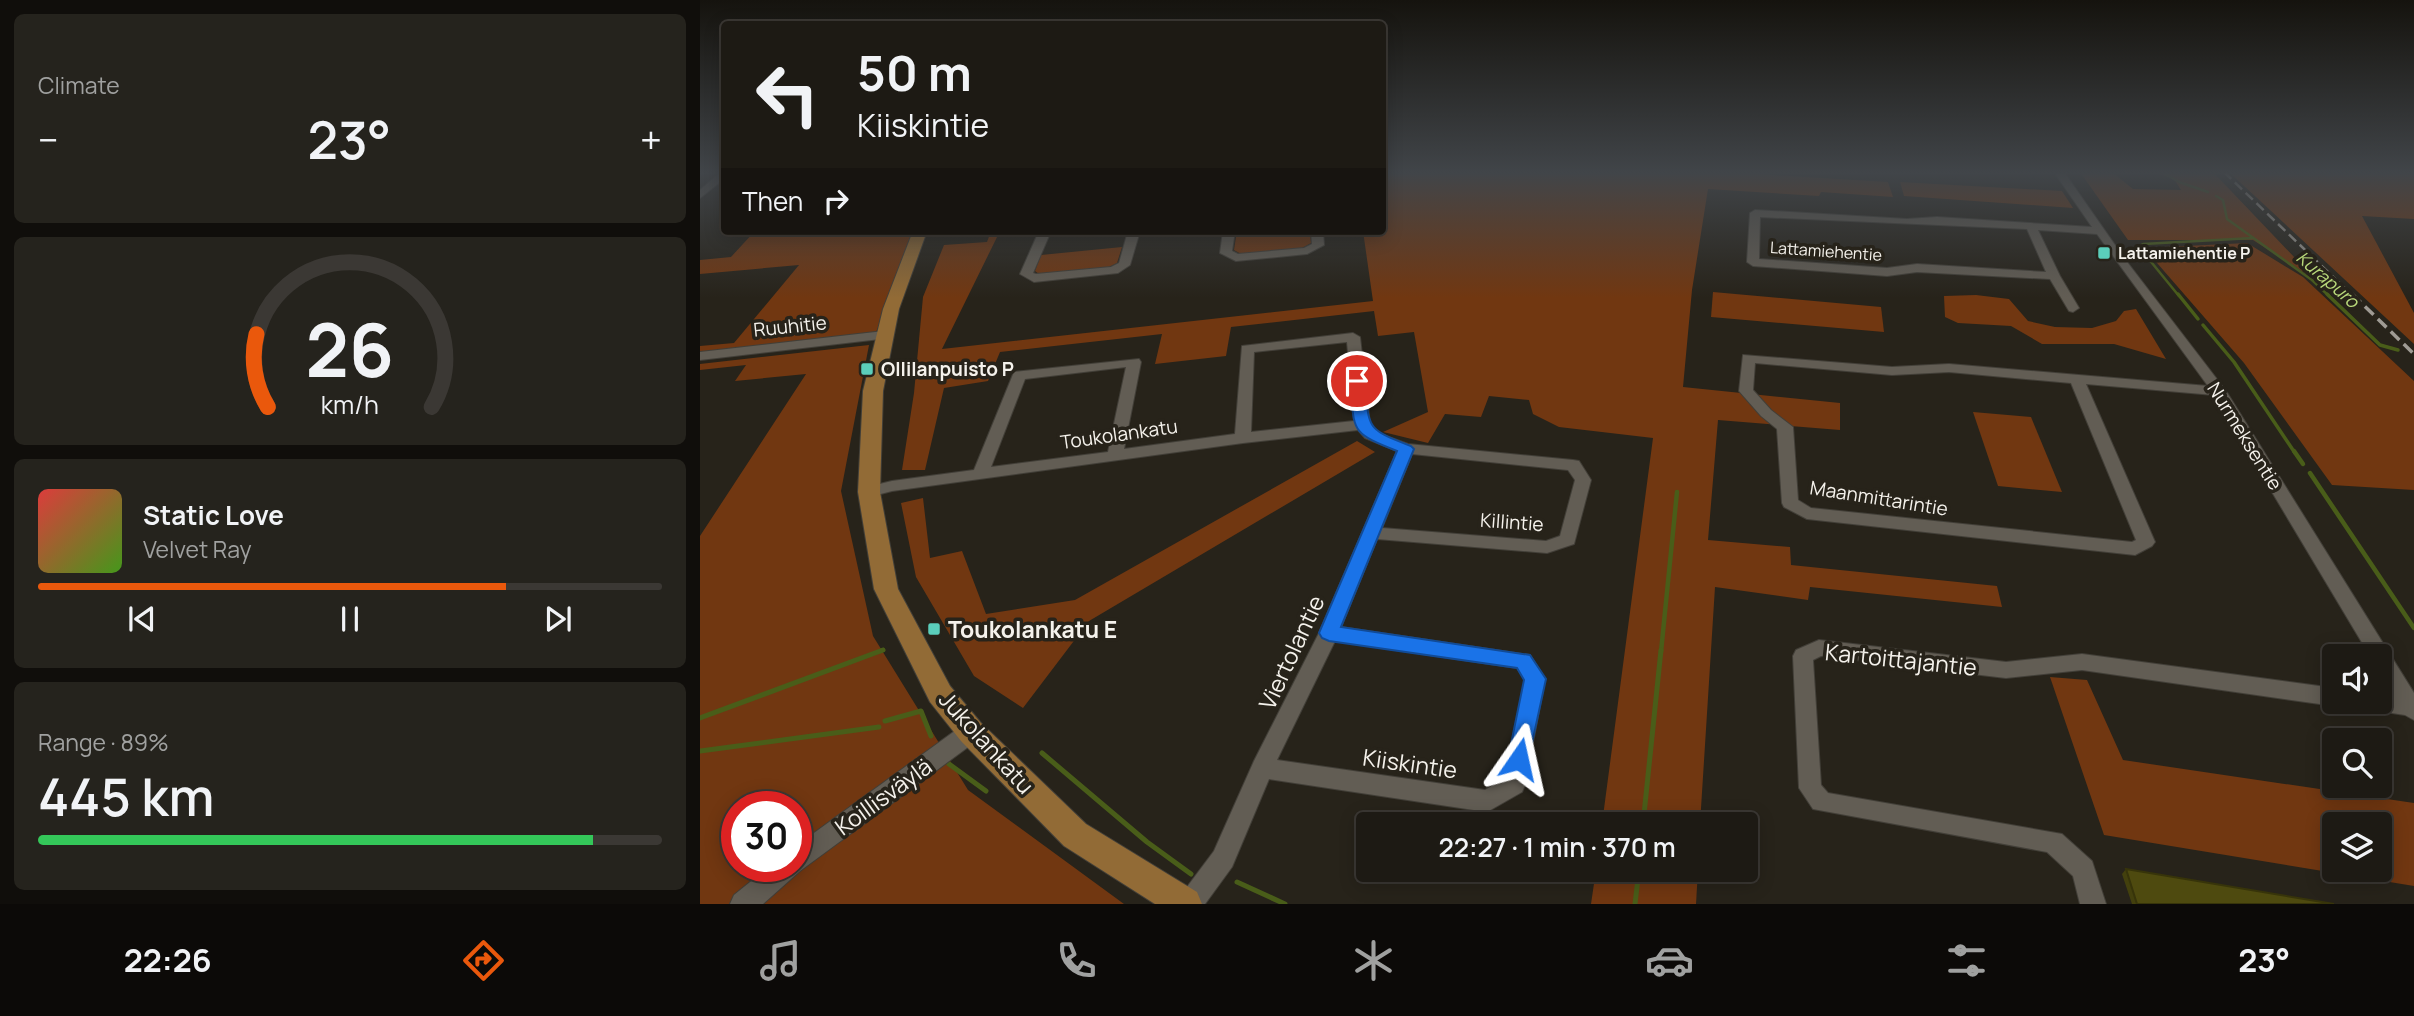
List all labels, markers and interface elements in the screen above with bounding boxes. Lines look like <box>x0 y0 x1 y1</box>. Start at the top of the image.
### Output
text: 50 m <box>857 39 972 106</box>
icon: left <box>742 49 833 140</box>
text: Climate <box>38 69 120 101</box>
text: Kiiskintie <box>857 103 989 147</box>
text: 23° <box>307 104 391 175</box>
text: − <box>38 113 59 165</box>
text: + <box>640 113 662 165</box>
icon: right <box>817 182 855 220</box>
text: Then <box>742 183 803 219</box>
street label: Lattamiehentie <box>1769 236 1883 266</box>
place label: Lattamiehentie P <box>2118 242 2250 264</box>
marker: Lattamiehentie P <box>2096 245 2112 261</box>
water label: Kurapuro <box>2292 245 2365 314</box>
text: 26 <box>306 299 394 399</box>
street label: Ruuhitie <box>752 309 828 343</box>
pin <box>1327 351 1387 411</box>
place label: Ollilanpuisto P <box>881 356 1014 382</box>
marker: Ollilanpuisto P <box>859 361 875 377</box>
icon: arrive <box>1338 362 1376 400</box>
street label: Nurmeksentie <box>2201 377 2289 495</box>
text: km/h <box>321 387 379 422</box>
street label: Toukolankatu <box>1059 413 1179 455</box>
street label: Maanmittarintie <box>1808 474 1950 522</box>
text: Static Love <box>143 497 284 533</box>
street label: Killintie <box>1479 507 1545 537</box>
text: Velvet Ray <box>143 533 252 565</box>
street label: Viertolantie <box>1251 590 1331 714</box>
icon: previous <box>123 600 161 638</box>
icon: pause <box>331 600 369 638</box>
icon: next <box>539 600 577 638</box>
place label: Toukolankatu E <box>948 613 1117 645</box>
marker: Toukolankatu E <box>926 621 942 637</box>
street label: Kartoittajantie <box>1823 635 1979 683</box>
map controls <box>2322 644 2392 882</box>
button: sound <box>2322 644 2392 714</box>
street label: Jukolankatu <box>932 684 1042 800</box>
position arrow <box>1482 722 1556 796</box>
text: Range · 89% <box>38 726 169 758</box>
button: search <box>2322 728 2392 798</box>
street label: Kiiskintie <box>1361 741 1459 785</box>
street label: Koillisväylä <box>828 750 938 842</box>
text: 445 km <box>38 761 214 832</box>
speed limit sign: 30 <box>721 791 812 882</box>
button: layers <box>2322 812 2392 882</box>
text: 22:27 · 1 min · 370 m <box>1438 829 1676 865</box>
icon: directions <box>459 936 508 985</box>
icon: music <box>756 936 805 985</box>
icon: phone <box>1052 936 1101 985</box>
icon: climate <box>1349 936 1398 985</box>
icon: car <box>1645 936 1694 985</box>
icon: filters <box>1942 936 1991 985</box>
text: 22:26 <box>124 938 212 982</box>
text: 23° <box>2238 938 2290 982</box>

